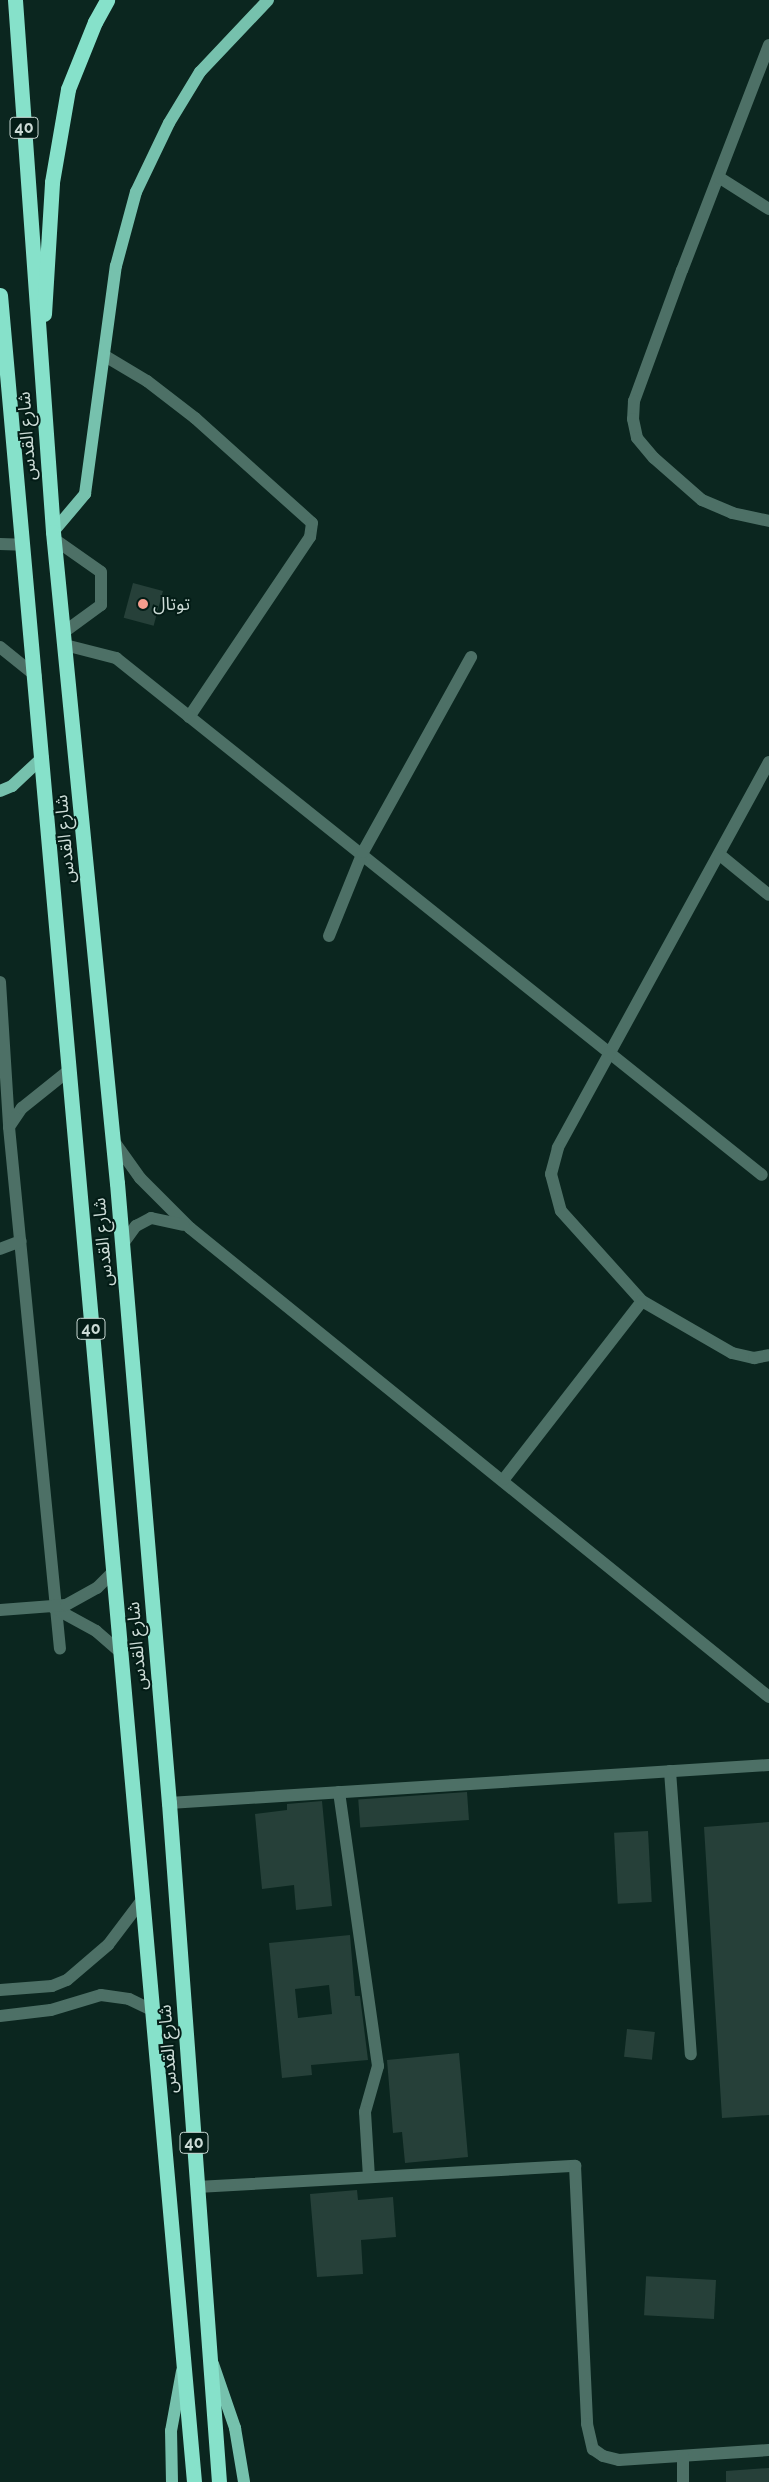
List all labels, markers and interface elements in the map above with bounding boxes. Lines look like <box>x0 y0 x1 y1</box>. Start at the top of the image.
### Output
road number: 40 <box>9 115 39 142</box>
street label: شارع القدس <box>13 391 41 481</box>
place label: توتال <box>153 593 190 615</box>
marker: توتال <box>137 598 149 610</box>
street label: شارع القدس <box>50 794 80 884</box>
street label: شارع القدس <box>88 1197 118 1287</box>
road number: 40 <box>76 1316 106 1342</box>
street label: شارع القدس <box>122 1601 152 1691</box>
street label: شارع القدس <box>154 2004 182 2094</box>
road number: 40 <box>179 2130 209 2156</box>

